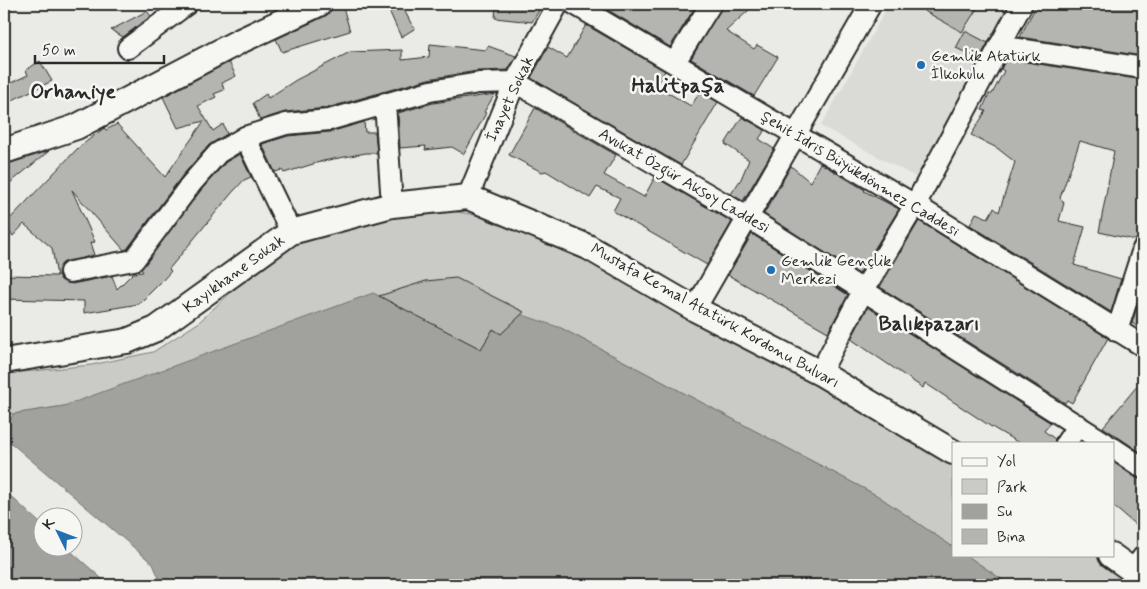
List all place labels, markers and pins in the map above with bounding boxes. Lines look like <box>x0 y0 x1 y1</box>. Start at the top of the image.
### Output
place label: Gemlik Atatürk İlkokulu <box>931 46 1041 85</box>
marker: Gemlik Atatürk İlkokulu <box>915 59 927 71</box>
place label: Gemlik Gençlik Merkezi <box>781 251 891 290</box>
marker: Gemlik Gençlik Merkezi <box>765 264 777 276</box>

